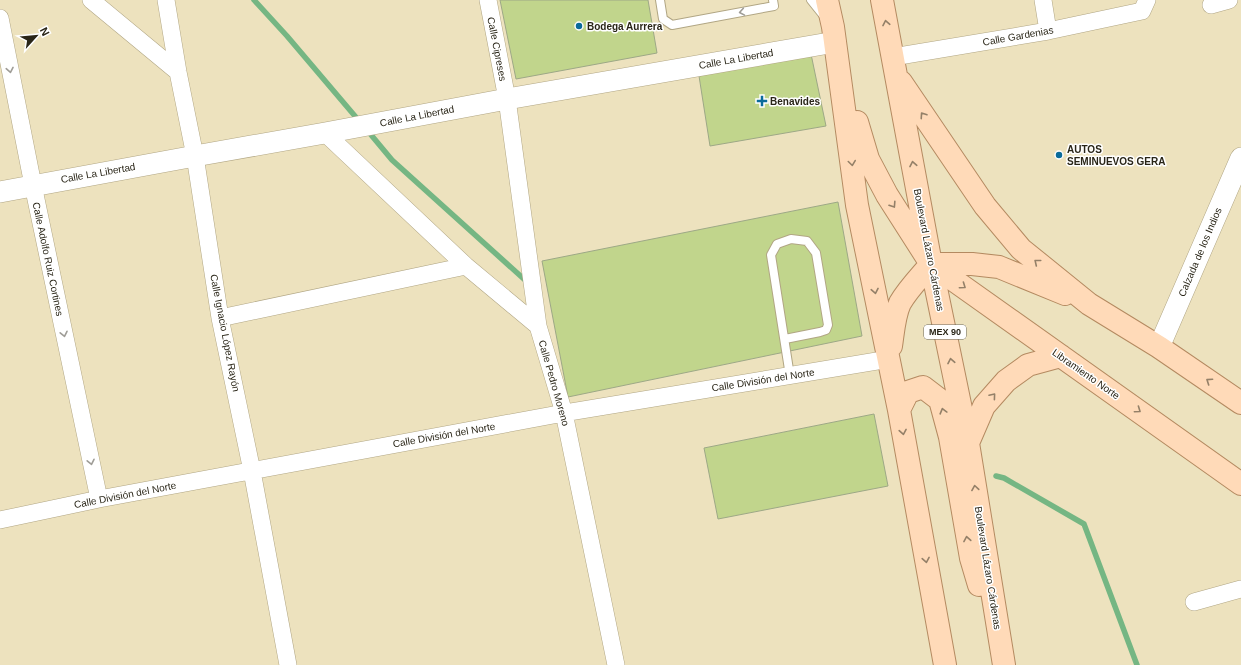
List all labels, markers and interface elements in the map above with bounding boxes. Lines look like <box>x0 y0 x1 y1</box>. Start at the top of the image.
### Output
one-way arrow <box>739 7 745 16</box>
north arrow <box>16 16 56 56</box>
street label: Calle Cipreses <box>485 16 509 82</box>
one-way arrow <box>883 20 891 26</box>
marker: Bodega Aurrera <box>574 21 584 31</box>
place label: Bodega Aurrera <box>587 21 663 32</box>
street label: Calle Gardenias <box>982 24 1054 48</box>
text: N <box>38 25 52 38</box>
street label: Calle La Libertad <box>698 47 774 71</box>
one-way arrow <box>6 67 14 73</box>
marker: Benavides <box>757 96 767 106</box>
place label: Benavides <box>770 96 820 107</box>
street label: Calle La Libertad <box>379 103 455 129</box>
one-way arrow <box>921 112 928 119</box>
place label: AUTOS SEMINUEVOS GERA <box>1067 144 1165 167</box>
marker: AUTOS SEMINUEVOS GERA <box>1054 150 1064 160</box>
one-way arrow <box>847 160 856 166</box>
street label: Calle La Libertad <box>60 161 136 185</box>
one-way arrow <box>909 161 918 167</box>
street label: Boulevard Lázaro Cárdenas <box>912 188 946 312</box>
street label: Calle Adolfo Ruiz Cortines <box>31 201 65 317</box>
one-way arrow <box>888 201 896 208</box>
street label: Calzada de los Indios <box>1176 206 1224 298</box>
one-way arrow <box>1034 259 1041 266</box>
street label: Calle Ignacio López Rayón <box>208 273 242 393</box>
one-way arrow <box>959 281 966 289</box>
one-way arrow <box>870 288 878 294</box>
road number: MEX 90 <box>924 325 966 339</box>
one-way arrow <box>60 331 68 337</box>
street label: Calle Pedro Moreno <box>536 339 572 428</box>
street label: Libramiento Norte <box>1050 347 1122 402</box>
one-way arrow <box>947 357 956 364</box>
street label: Calle División del Norte <box>711 366 816 394</box>
one-way arrow <box>1206 378 1213 386</box>
one-way arrow <box>988 394 995 401</box>
one-way arrow <box>1133 405 1140 412</box>
one-way arrow <box>939 408 948 415</box>
street label: Calle División del Norte <box>392 420 497 449</box>
one-way arrow <box>898 429 906 435</box>
one-way arrow <box>87 458 95 465</box>
street label: Calle División del Norte <box>73 480 177 510</box>
one-way arrow <box>971 485 980 491</box>
street label: Boulevard Lázaro Cárdenas <box>973 506 1003 630</box>
one-way arrow <box>963 536 972 542</box>
one-way arrow <box>921 557 930 563</box>

